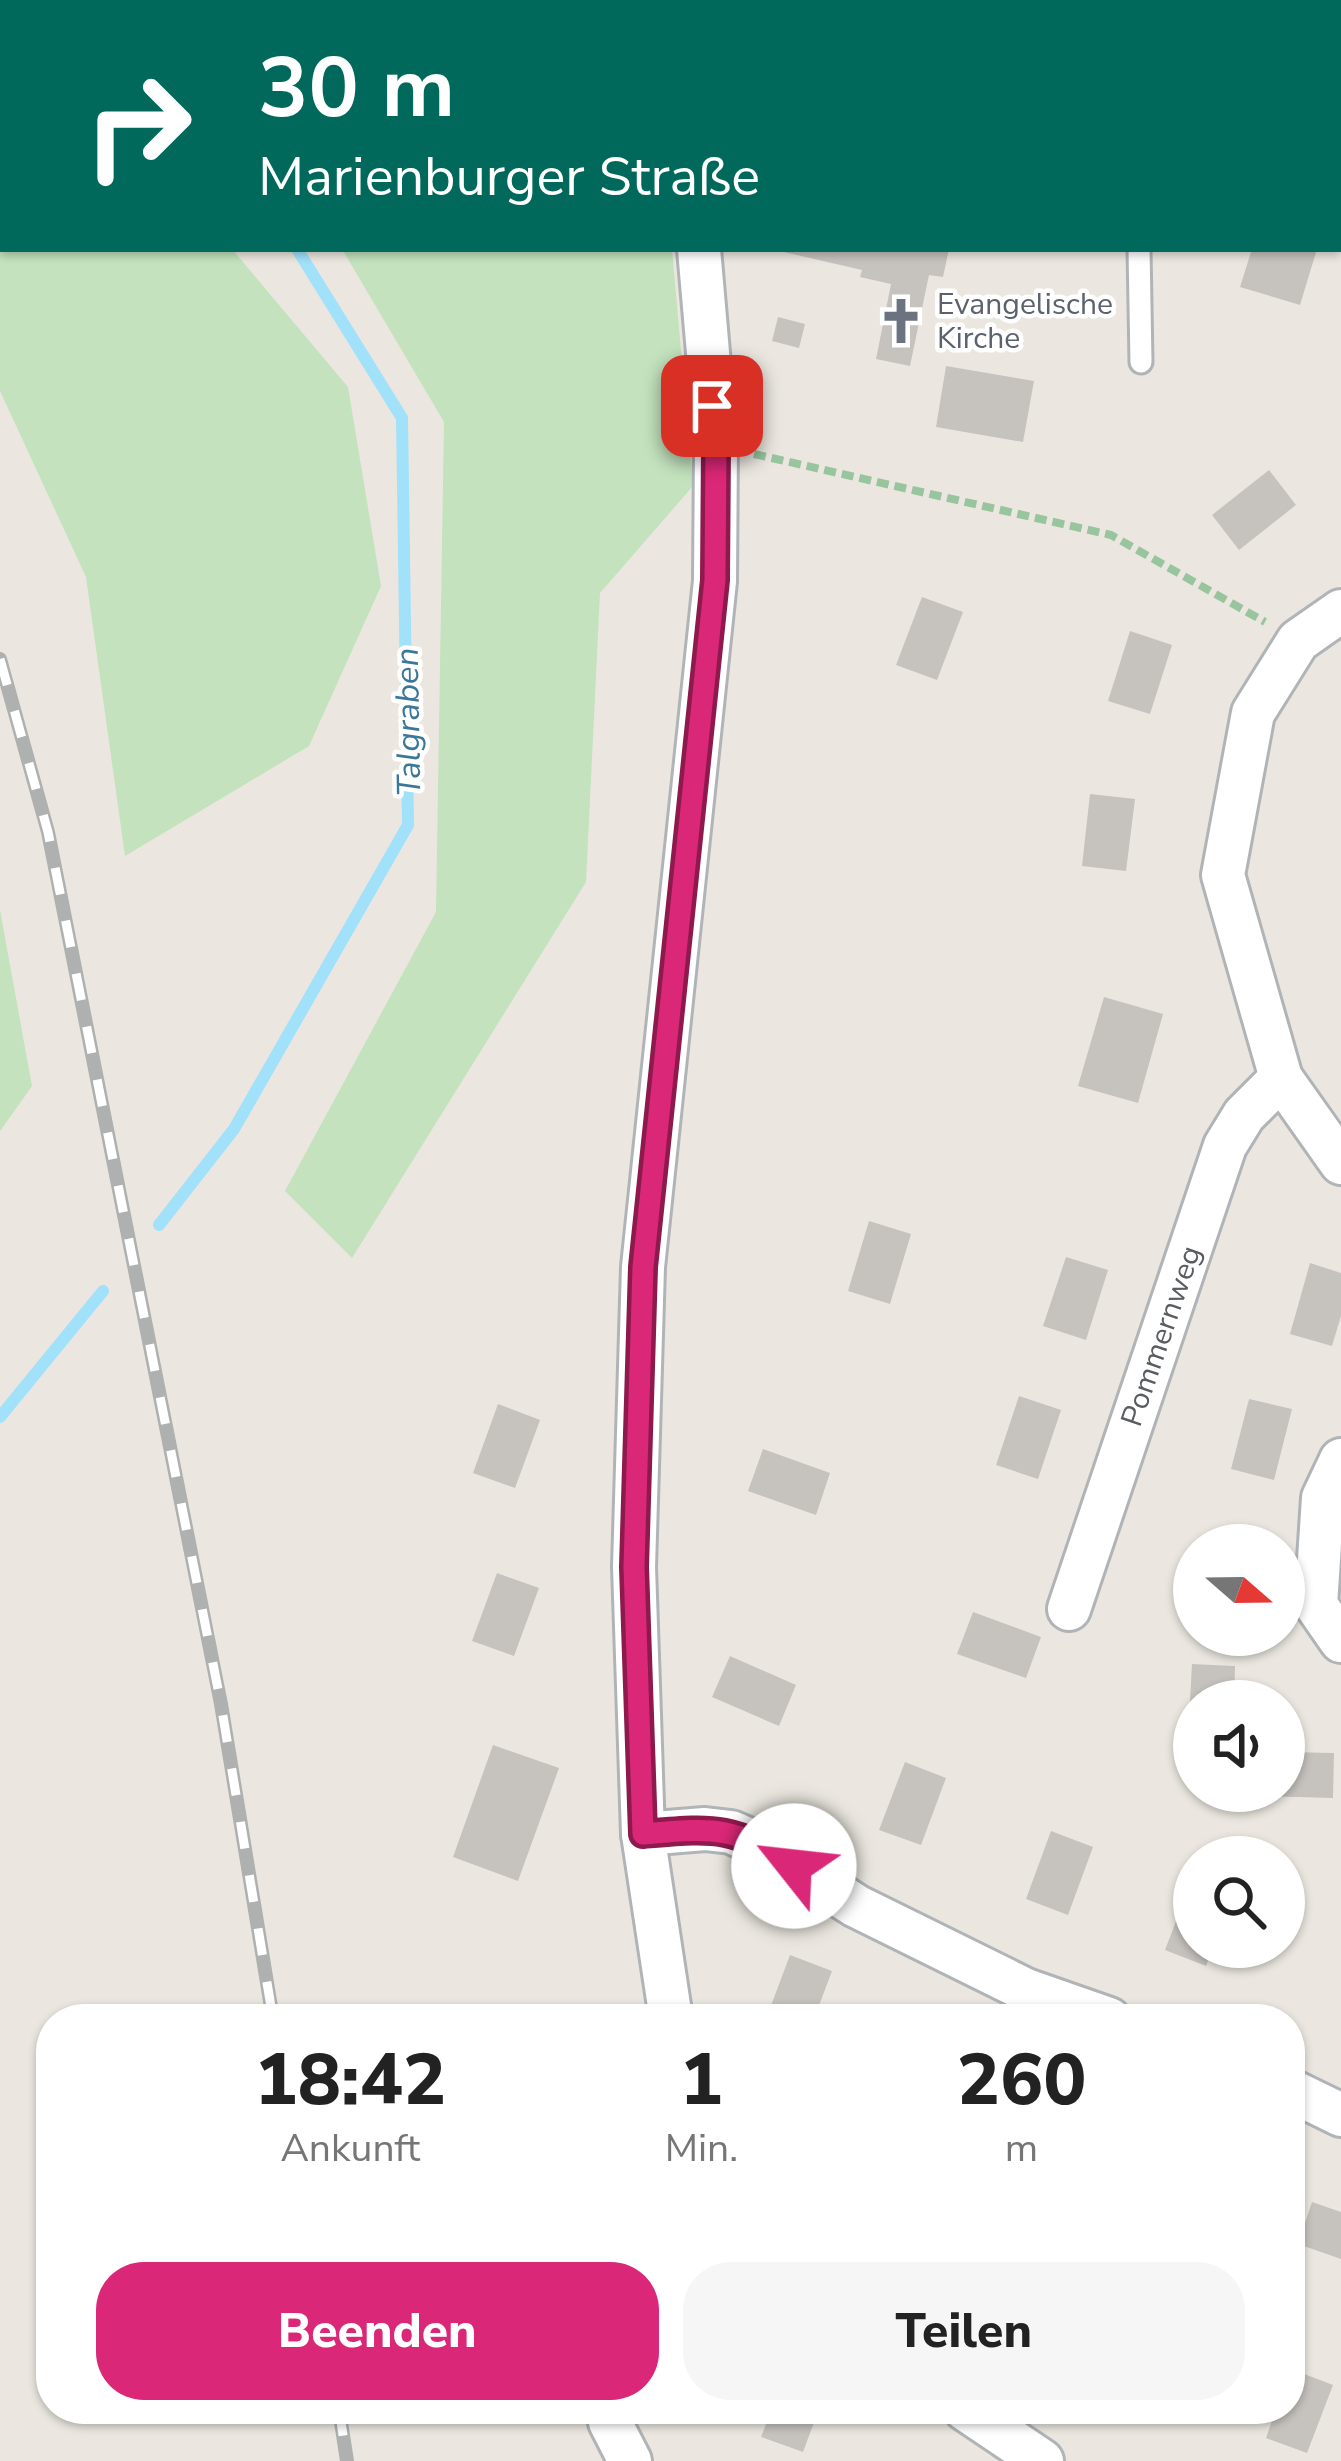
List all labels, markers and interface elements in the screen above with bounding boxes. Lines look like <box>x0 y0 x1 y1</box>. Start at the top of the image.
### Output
text: 30 m <box>258 31 455 146</box>
icon: right <box>60 48 216 204</box>
text: Marienburger Straße <box>258 140 760 214</box>
place label: Evangelische Kirche <box>937 284 1113 359</box>
church icon: Evangelische Kirche <box>876 296 926 346</box>
pin <box>661 355 763 457</box>
icon: arrive <box>679 373 745 439</box>
water label: Talgraben <box>385 647 432 797</box>
street label: Pommernweg <box>1111 1240 1212 1432</box>
north arrow <box>1173 1524 1305 1656</box>
map controls <box>1173 1524 1305 1968</box>
button: sound <box>1173 1680 1305 1812</box>
position arrow <box>731 1803 857 1929</box>
button: search <box>1173 1836 1305 1968</box>
text: 18:42 <box>255 2031 446 2129</box>
text: 1 <box>680 2031 723 2129</box>
text: 260 <box>957 2031 1086 2129</box>
text: Ankunft <box>280 2122 420 2175</box>
text: Min. <box>665 2122 738 2175</box>
text: m <box>1005 2122 1038 2175</box>
button: Beenden <box>96 2262 659 2400</box>
button: Teilen <box>683 2262 1245 2400</box>

